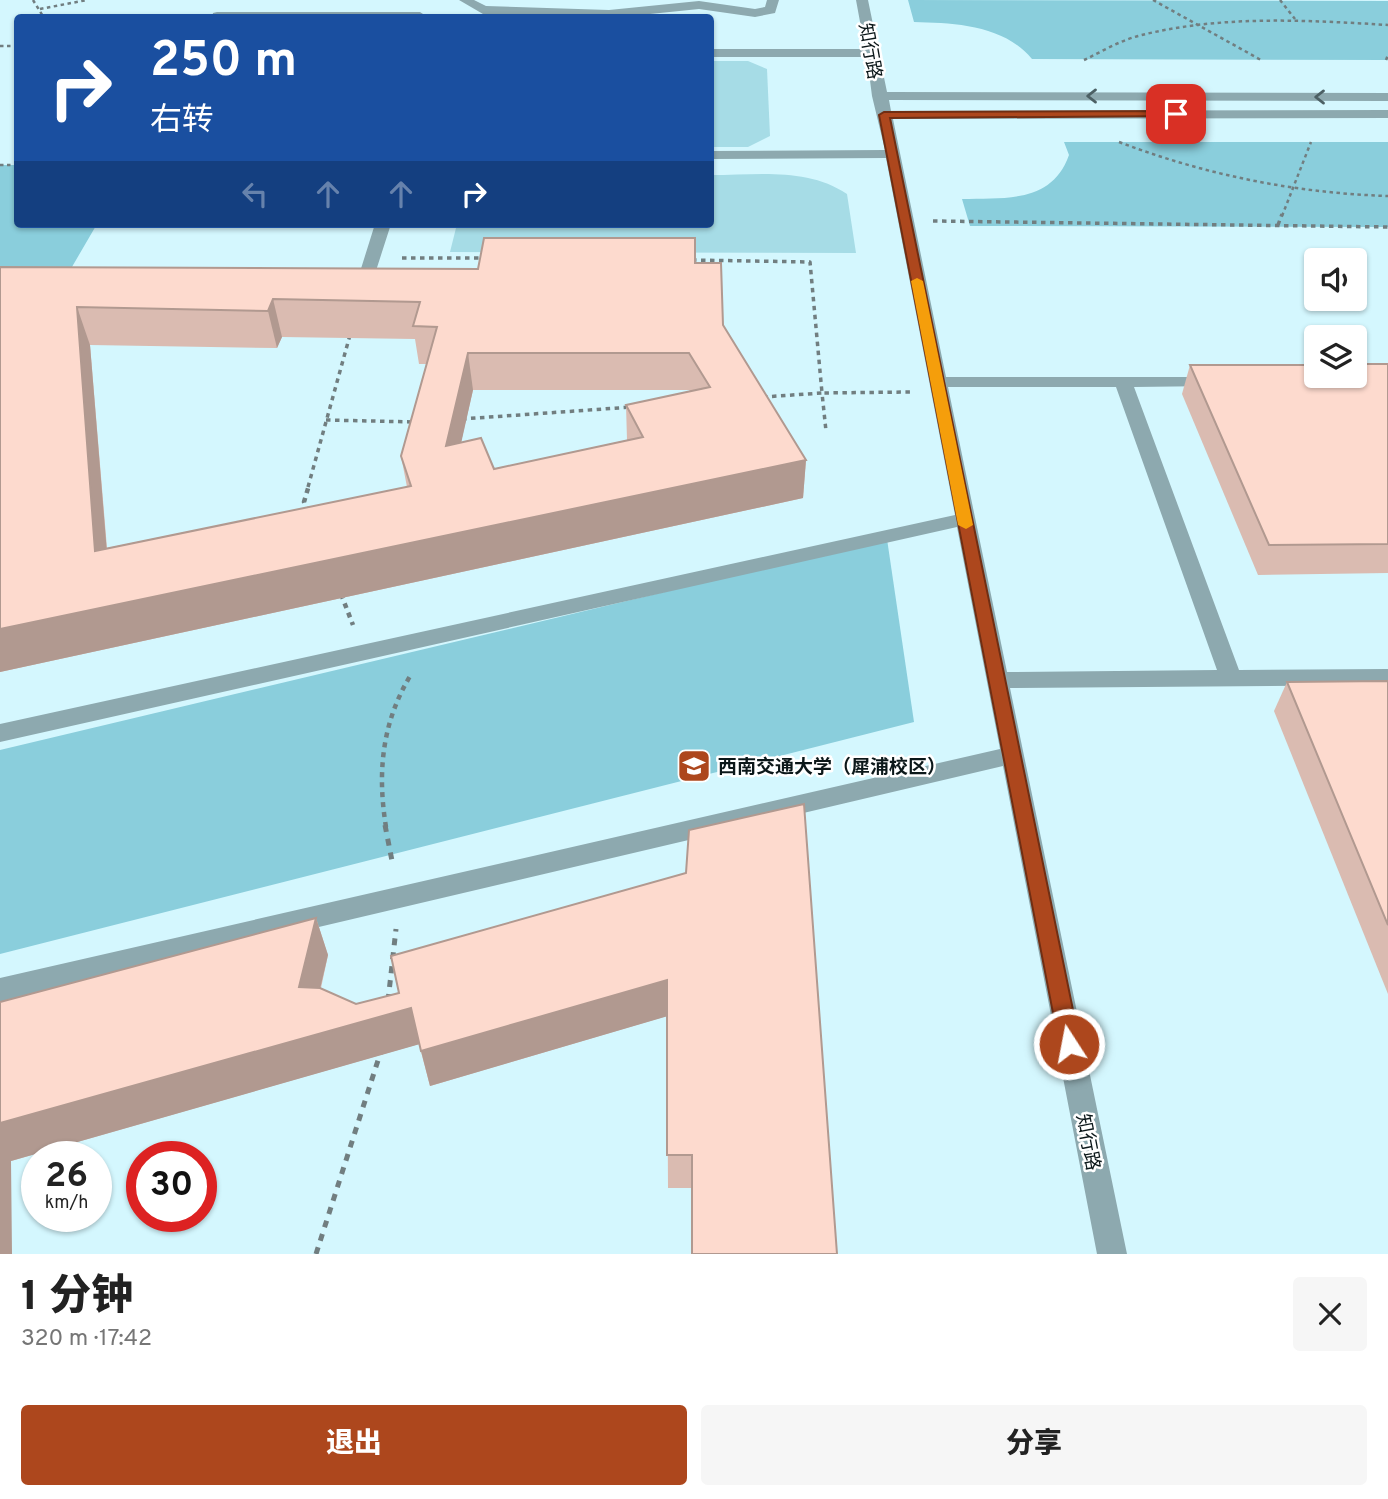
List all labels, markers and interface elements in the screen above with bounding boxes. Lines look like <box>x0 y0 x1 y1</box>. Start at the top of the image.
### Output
street label: 知行路 <box>852 21 886 82</box>
text: 250 m <box>150 32 297 94</box>
icon: right <box>35 42 126 133</box>
pin <box>1146 84 1206 144</box>
one-way arrow <box>1087 88 1097 104</box>
one-way arrow <box>1314 89 1325 105</box>
icon: arrive <box>1157 95 1195 133</box>
text: 右转 <box>150 102 214 142</box>
icon: left <box>236 175 274 213</box>
icon: ahead <box>309 175 347 213</box>
icon: ahead <box>382 175 420 213</box>
icon: right <box>455 175 493 213</box>
map controls <box>1304 248 1367 388</box>
button: sound <box>1304 248 1367 311</box>
button: layers <box>1304 325 1367 388</box>
school or university icon: 西南交通大学（犀浦校区） <box>675 747 713 785</box>
place label: 西南交通大学（犀浦校区） <box>718 756 946 780</box>
position arrow <box>1032 1007 1106 1081</box>
street label: 知行路 <box>1070 1112 1104 1173</box>
speed limit sign: 30 <box>126 1141 217 1232</box>
text: 26 <box>45 1155 88 1199</box>
text: km/h <box>45 1192 88 1215</box>
text: 1 分钟 <box>21 1272 133 1325</box>
button: close <box>1293 1277 1367 1351</box>
text: 320 m · 17:42 <box>21 1325 152 1354</box>
button: 退出 <box>21 1405 687 1485</box>
button: 分享 <box>701 1405 1367 1485</box>

